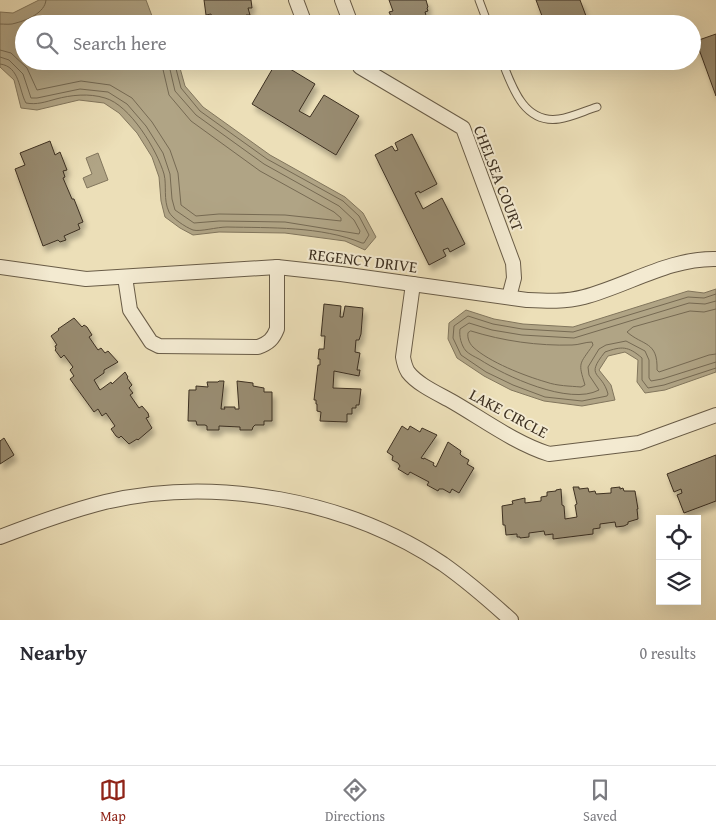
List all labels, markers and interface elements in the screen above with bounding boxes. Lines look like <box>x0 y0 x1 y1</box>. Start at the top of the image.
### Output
search box <box>15 15 701 70</box>
icon: search <box>33 29 61 57</box>
text: Search here <box>73 29 167 57</box>
street label: CHELSEA COURT <box>468 122 530 234</box>
street label: REGENCY DRIVE <box>307 241 419 279</box>
street label: LAKE CIRCLE <box>465 382 553 444</box>
map controls <box>656 515 701 605</box>
button: locate <box>656 515 701 560</box>
button: layers <box>656 560 701 605</box>
text: Nearby <box>20 637 87 668</box>
text: 0 results <box>639 641 696 665</box>
tab: Map <box>99 776 127 826</box>
tab: Directions <box>325 776 385 826</box>
tab: Saved <box>583 776 617 826</box>

